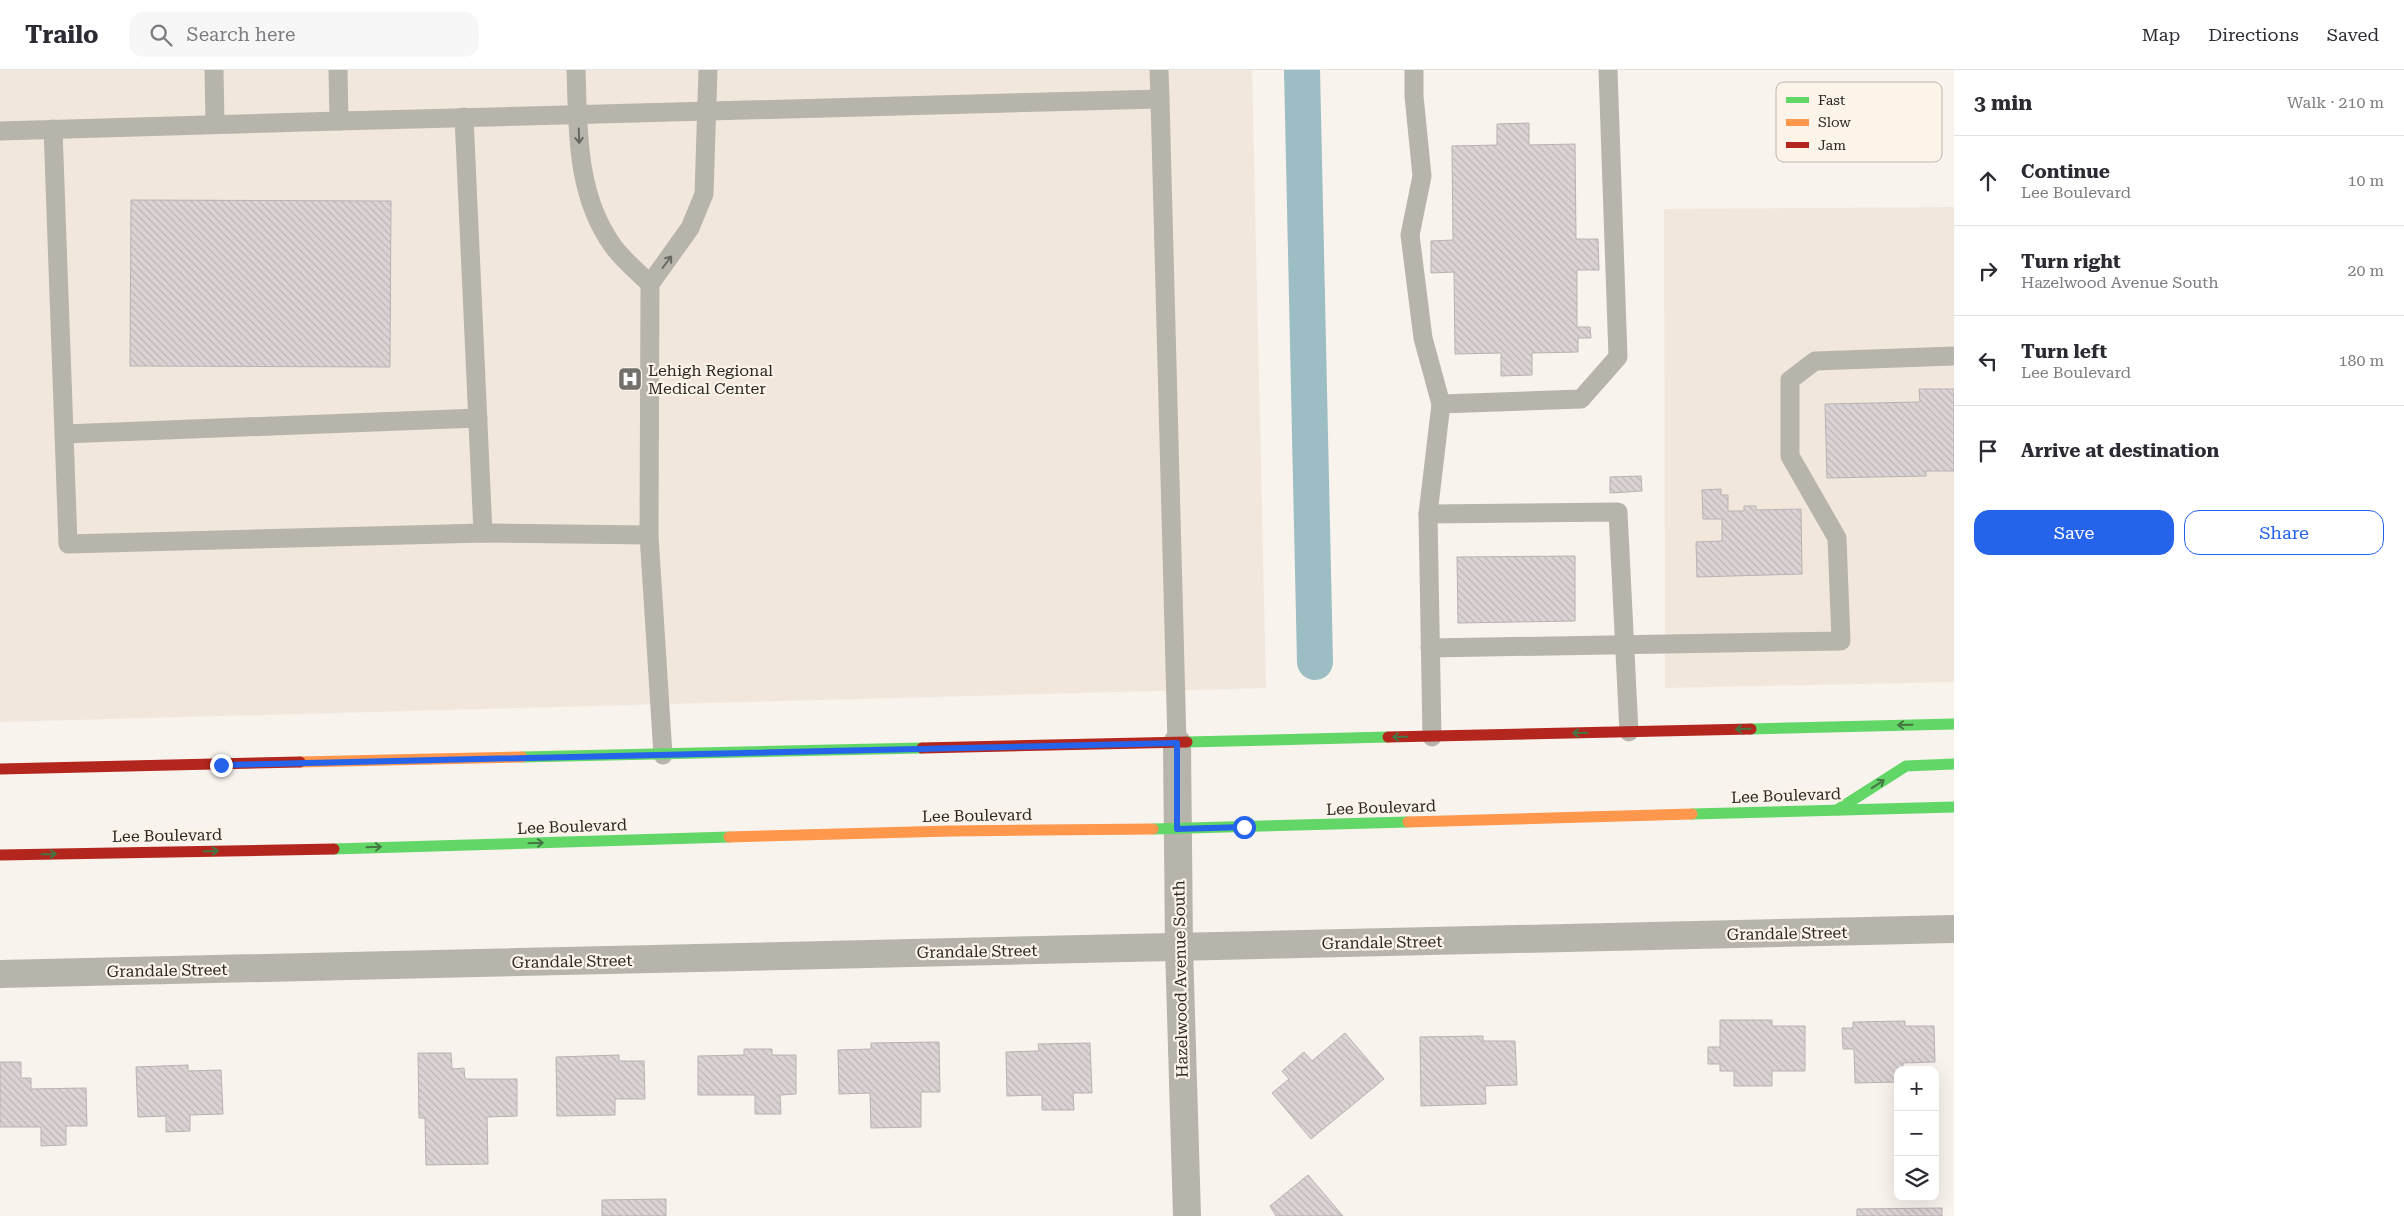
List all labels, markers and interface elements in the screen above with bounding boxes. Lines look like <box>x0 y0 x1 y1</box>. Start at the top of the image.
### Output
search box <box>129 12 479 57</box>
text: Trailo <box>25 21 99 49</box>
icon: search <box>147 21 175 49</box>
text: Search here <box>187 23 295 46</box>
text: Map <box>2142 24 2180 45</box>
text: Directions <box>2208 24 2299 45</box>
text: Saved <box>2327 24 2379 45</box>
legend <box>1776 82 1942 162</box>
text: 3 min <box>1974 91 2032 115</box>
text: Fast <box>1818 92 1845 108</box>
text: Walk · 210 m <box>2287 93 2384 112</box>
text: Slow <box>1818 114 1851 130</box>
one-way arrow <box>574 128 583 144</box>
text: Jam <box>1818 137 1846 153</box>
text: Continue <box>2021 160 2110 183</box>
icon: ahead <box>1974 167 2002 195</box>
text: 10 m <box>2347 171 2384 190</box>
text: Lee Boulevard <box>2021 183 2131 202</box>
text: Turn right <box>2021 250 2121 273</box>
one-way arrow <box>662 255 672 269</box>
icon: right <box>1974 257 2002 285</box>
text: 20 m <box>2347 261 2384 280</box>
text: Hazelwood Avenue South <box>2021 273 2219 292</box>
text: Turn left <box>2021 340 2107 363</box>
icon: left <box>1974 347 2002 375</box>
text: 180 m <box>2338 351 2384 370</box>
place label: Lehigh Regional Medical Center <box>648 361 773 398</box>
text: Lee Boulevard <box>2021 363 2131 382</box>
hospital icon: Lehigh Regional Medical Center <box>617 366 643 392</box>
icon: arrive <box>1974 437 2002 465</box>
text: Arrive at destination <box>2021 439 2219 462</box>
button: Save <box>1974 510 2174 555</box>
button: Share <box>2184 510 2384 555</box>
one-way arrow <box>1898 720 1914 730</box>
one-way arrow <box>1735 724 1752 734</box>
one-way arrow <box>1573 728 1589 738</box>
one-way arrow <box>1393 733 1409 742</box>
route end <box>210 754 233 777</box>
one-way arrow <box>1871 778 1885 788</box>
street label: Lee Boulevard <box>1731 784 1841 807</box>
street label: Lee Boulevard <box>1326 796 1436 819</box>
street label: Lee Boulevard <box>922 805 1032 826</box>
street label: Lee Boulevard <box>517 815 627 838</box>
route start <box>1233 816 1256 839</box>
street label: Lee Boulevard <box>112 825 222 846</box>
one-way arrow <box>528 838 544 848</box>
one-way arrow <box>365 843 381 852</box>
one-way arrow <box>203 846 219 855</box>
one-way arrow <box>40 849 56 859</box>
street label: Hazelwood Avenue South <box>1169 880 1192 1078</box>
street label: Grandale Street <box>1727 923 1847 944</box>
street label: Grandale Street <box>1322 932 1442 953</box>
street label: Grandale Street <box>917 941 1037 962</box>
street label: Grandale Street <box>512 951 632 972</box>
street label: Grandale Street <box>107 960 227 981</box>
map controls <box>1894 1066 1939 1201</box>
button: + <box>1894 1066 1939 1111</box>
button: − <box>1894 1111 1939 1156</box>
button: layers <box>1894 1156 1939 1201</box>

